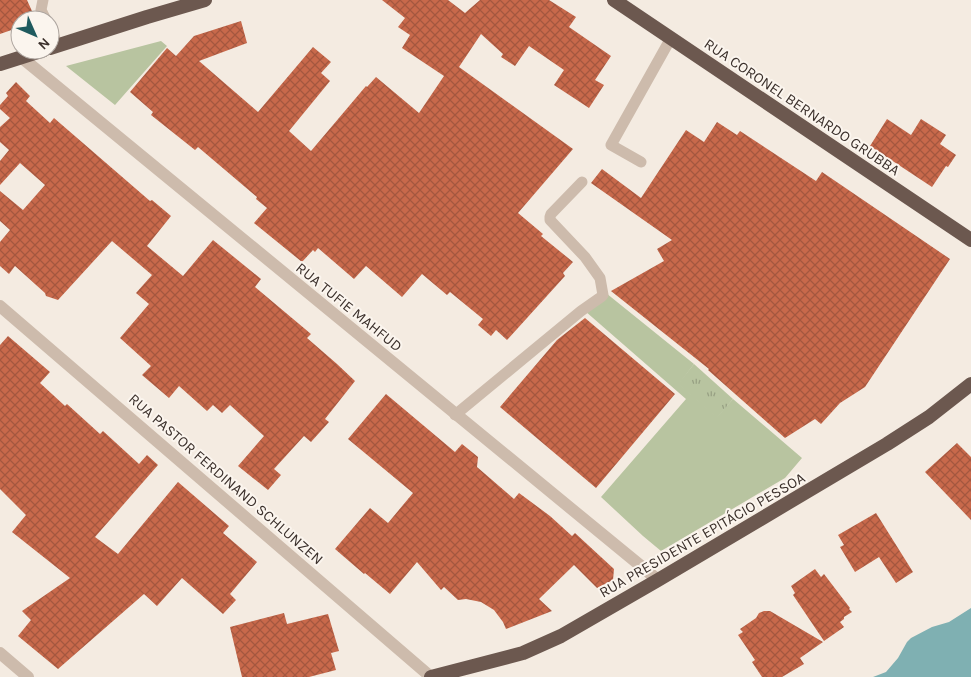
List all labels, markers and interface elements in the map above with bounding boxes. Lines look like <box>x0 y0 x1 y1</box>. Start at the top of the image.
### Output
north arrow <box>10 10 60 60</box>
text: N <box>34 34 53 53</box>
street label: RUA CORONEL BERNARDO GRUBBA <box>701 35 904 180</box>
street label: RUA TUFIE MAHFUD <box>292 259 406 355</box>
street label: RUA PASTOR FERDINAND SCHLUNZEN <box>125 390 327 568</box>
street label: RUA PRESIDENTE EPITÁCIO PESSOA <box>596 468 808 601</box>

